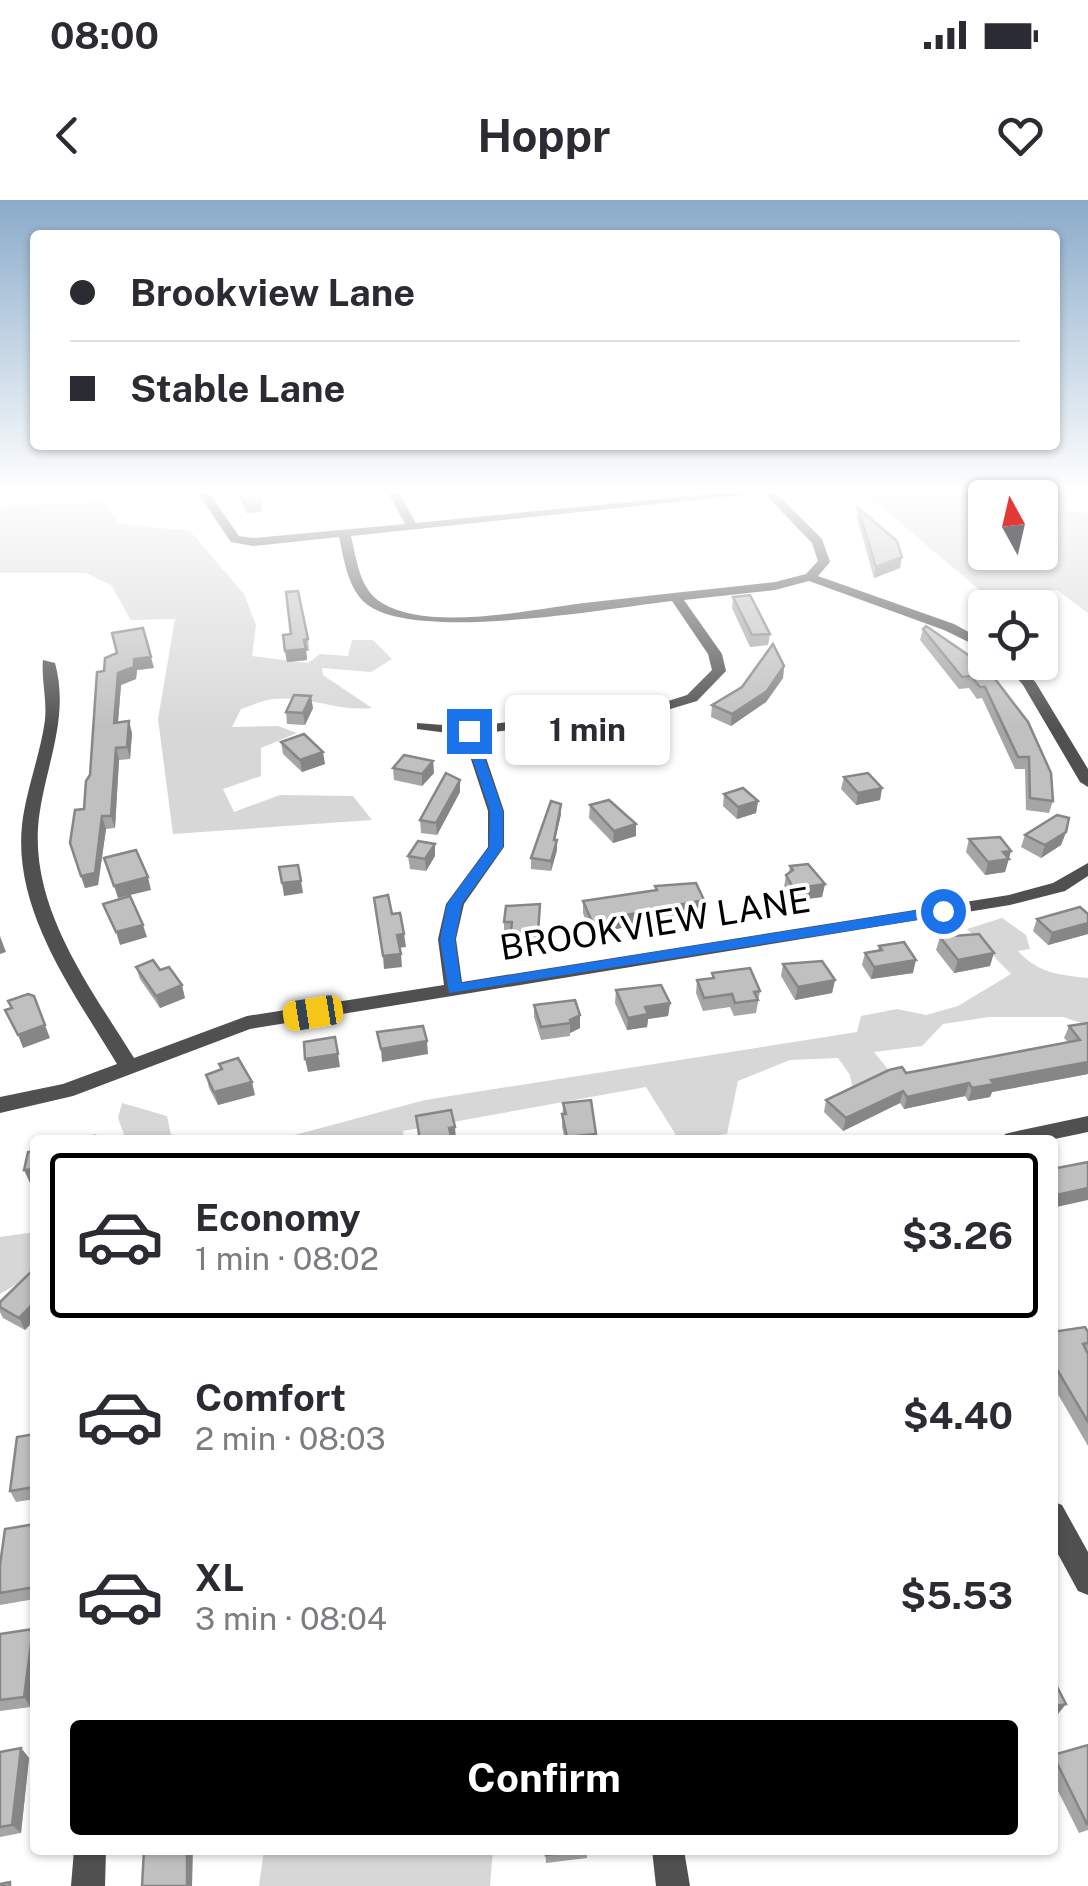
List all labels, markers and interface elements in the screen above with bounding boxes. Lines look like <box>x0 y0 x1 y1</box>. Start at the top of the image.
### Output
text: 08:00 <box>50 13 159 58</box>
icon: back <box>40 108 95 163</box>
icon: heart <box>993 108 1048 163</box>
text: Hoppr <box>477 109 611 162</box>
text: Brookview Lane <box>130 270 415 315</box>
text: Stable Lane <box>130 366 345 411</box>
north arrow <box>968 480 1058 570</box>
map controls <box>968 480 1058 680</box>
button: locate <box>968 590 1058 680</box>
callout: 1 min <box>504 696 669 766</box>
route end <box>447 709 492 754</box>
text: 1 min <box>549 711 626 748</box>
street label: BROOKVIEW LANE <box>497 879 813 968</box>
route start <box>921 889 966 934</box>
car <box>281 993 345 1033</box>
icon: car <box>75 1191 165 1281</box>
text: Economy <box>195 1195 361 1240</box>
text: $3.26 <box>902 1213 1013 1258</box>
text: 1 min · 08:02 <box>195 1240 379 1277</box>
icon: car <box>75 1371 165 1461</box>
text: Comfort <box>195 1375 346 1420</box>
text: $4.40 <box>903 1393 1013 1438</box>
text: 2 min · 08:03 <box>195 1420 386 1457</box>
icon: car <box>75 1551 165 1641</box>
text: XL <box>195 1555 244 1600</box>
text: $5.53 <box>900 1573 1013 1618</box>
text: 3 min · 08:04 <box>195 1600 387 1637</box>
button: Confirm <box>70 1720 1018 1835</box>

